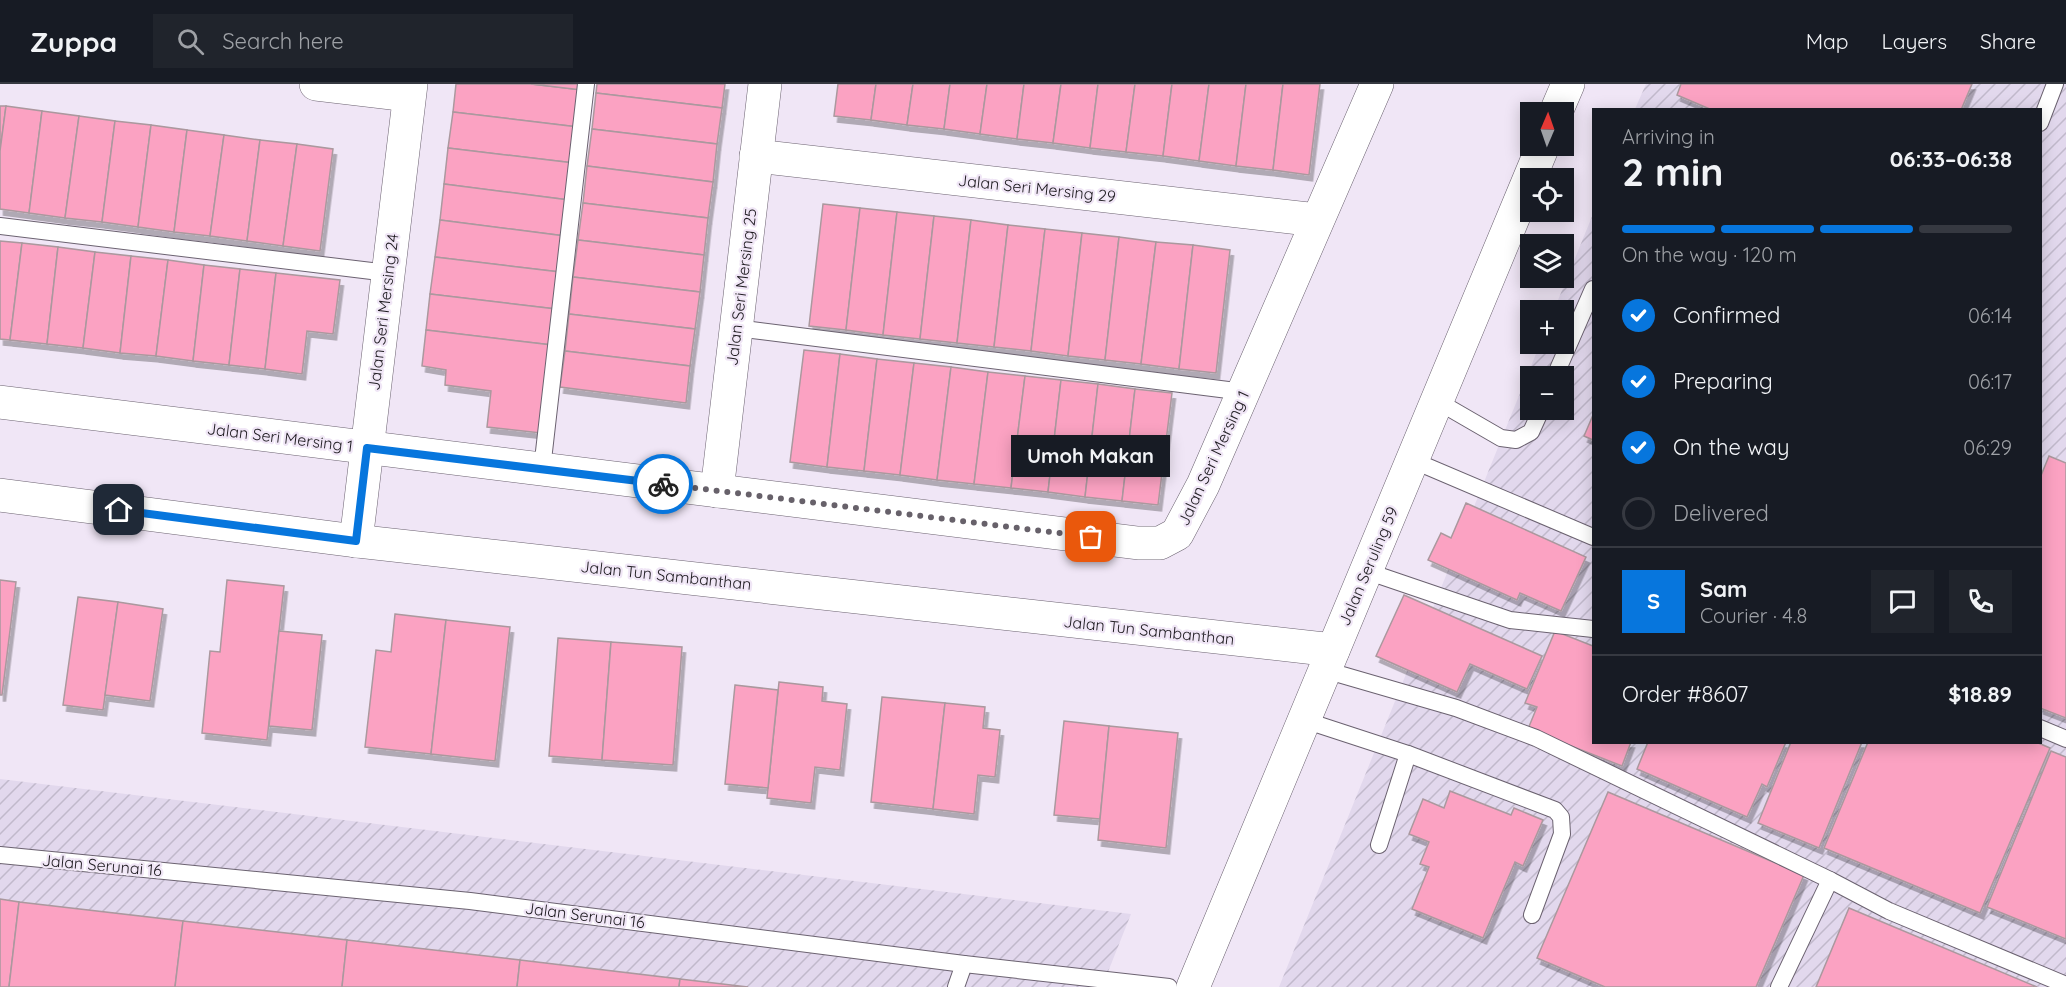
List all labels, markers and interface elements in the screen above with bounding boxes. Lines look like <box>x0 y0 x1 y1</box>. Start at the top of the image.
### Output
search box <box>153 14 573 68</box>
text: Zuppa <box>30 24 117 59</box>
icon: search <box>174 25 207 58</box>
text: Search here <box>222 27 344 55</box>
text: Map <box>1806 28 1849 54</box>
text: Layers <box>1882 28 1947 54</box>
text: Share <box>1980 28 2036 54</box>
north arrow <box>1520 102 1574 156</box>
map controls <box>1520 102 1574 420</box>
text: Arriving in <box>1622 124 1715 149</box>
text: 06:33–06:38 <box>1890 145 2012 173</box>
text: 2 min <box>1622 147 1724 196</box>
button: locate <box>1520 168 1574 222</box>
street label: Jalan Seri Mersing 29 <box>957 170 1117 206</box>
street label: Jalan Seri Mersing 25 <box>721 207 761 367</box>
street label: Jalan Seri Mersing 24 <box>363 232 403 392</box>
button: layers <box>1520 234 1574 288</box>
text: On the way · 120 m <box>1622 242 1797 267</box>
icon: check <box>1622 299 1655 332</box>
button: + <box>1520 300 1574 354</box>
text: Confirmed <box>1673 301 1780 329</box>
text: 06:14 <box>1968 303 2012 328</box>
icon: check <box>1622 365 1655 398</box>
button: − <box>1520 366 1574 420</box>
text: Preparing <box>1673 367 1773 395</box>
text: 06:17 <box>1968 369 2012 394</box>
street label: Jalan Seri Mersing 1 <box>1173 387 1253 529</box>
street label: Jalan Seri Mersing 1 <box>206 418 354 456</box>
icon: check <box>1622 431 1655 464</box>
text: On the way <box>1673 433 1789 461</box>
callout: Umoh Makan <box>1012 435 1170 477</box>
text: 06:29 <box>1963 435 2012 460</box>
text: Umoh Makan <box>1027 443 1154 468</box>
courier <box>633 454 693 514</box>
icon: bike <box>647 468 680 501</box>
pin <box>93 484 144 535</box>
icon: home <box>102 493 135 526</box>
text: Delivered <box>1673 499 1769 527</box>
street label: Jalan Seruling 59 <box>1334 503 1402 629</box>
pin <box>1065 511 1116 562</box>
icon: bag <box>1074 520 1107 553</box>
street label: Jalan Tun Sambanthan <box>580 556 752 594</box>
button: chat <box>1871 570 1934 633</box>
button: phone <box>1949 570 2012 633</box>
text: Sam <box>1700 575 1747 603</box>
text: S <box>1647 587 1660 615</box>
text: Courier · 4.8 <box>1700 603 1807 628</box>
street label: Jalan Tun Sambanthan <box>1063 611 1235 649</box>
text: Order #8607 <box>1622 680 1748 708</box>
text: $18.89 <box>1948 680 2012 708</box>
street label: Jalan Serunai 16 <box>41 850 163 880</box>
street label: Jalan Serunai 16 <box>524 898 646 932</box>

